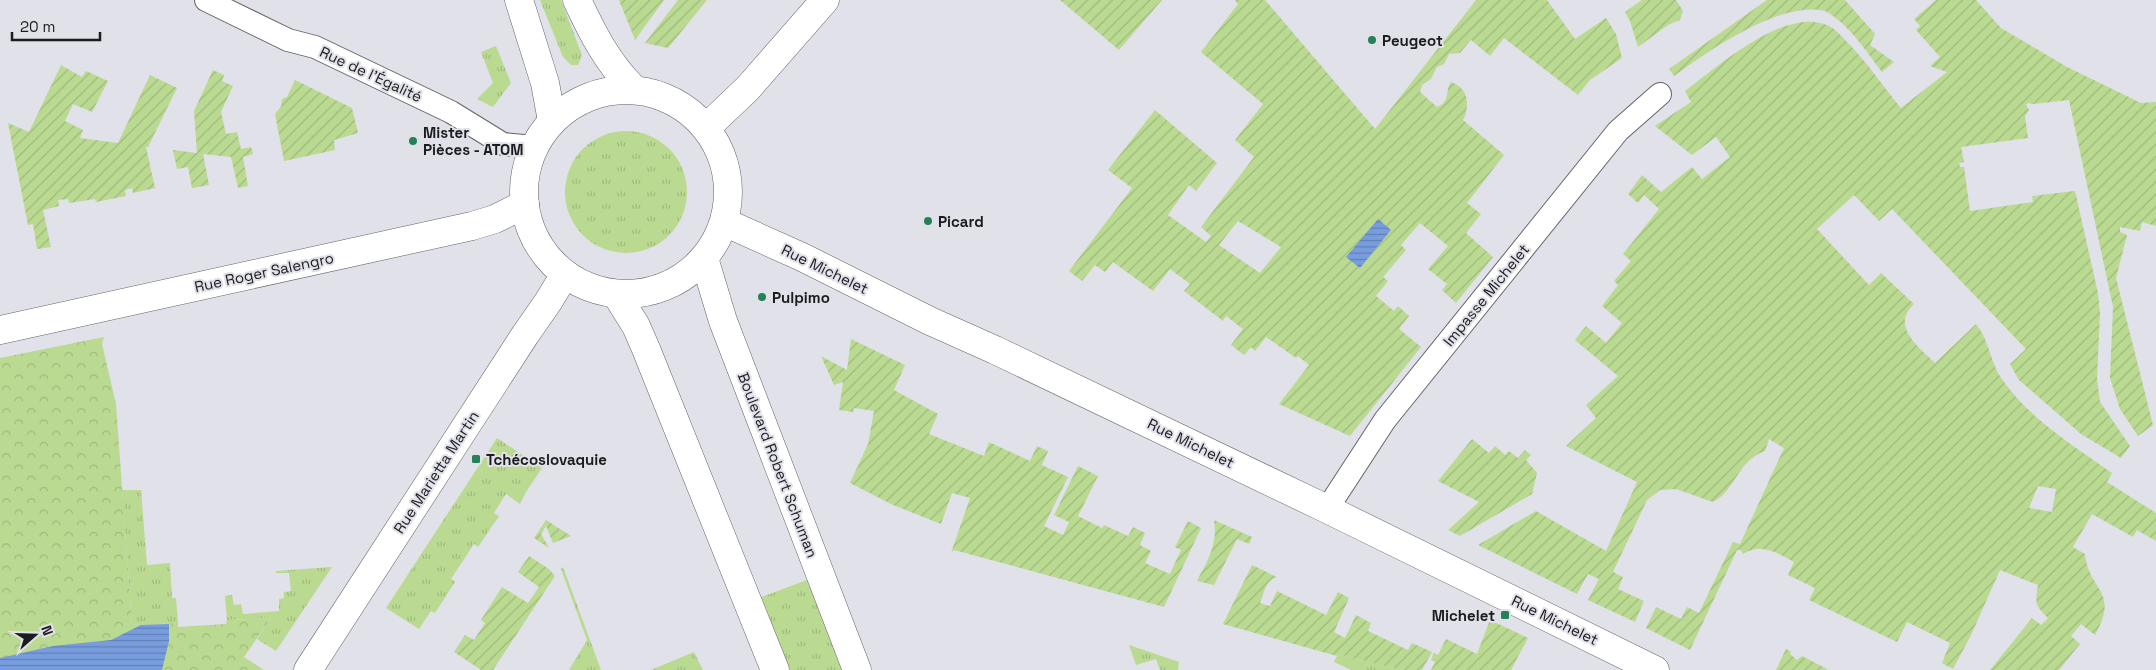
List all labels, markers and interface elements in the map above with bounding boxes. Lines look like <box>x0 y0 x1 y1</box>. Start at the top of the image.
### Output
scale bar <box>12 10 100 42</box>
text: 20 m <box>20 17 55 36</box>
place label: Peugeot <box>1382 31 1443 50</box>
marker: Peugeot <box>1366 34 1378 46</box>
street label: Rue de l'Égalité <box>317 42 425 106</box>
place label: Mister Pièces - ATOM <box>423 123 523 159</box>
marker: Mister Pièces - ATOM <box>407 135 419 147</box>
place label: Picard <box>938 212 984 231</box>
marker: Picard <box>922 215 934 227</box>
street label: Rue Michelet <box>778 240 872 298</box>
street label: Impasse Michelet <box>1439 240 1533 350</box>
street label: Rue Roger Salengro <box>193 248 335 296</box>
place label: Pulpimo <box>772 288 830 307</box>
marker: Pulpimo <box>756 291 768 303</box>
street label: Boulevard Robert Schuman <box>734 370 822 560</box>
street label: Rue Marietta Martin <box>389 407 483 537</box>
street label: Rue Michelet <box>1144 414 1238 472</box>
place label: Tchécoslovaquie <box>486 450 607 469</box>
marker: Tchécoslovaquie <box>470 453 482 465</box>
street label: Rue Michelet <box>1508 591 1602 649</box>
place label: Michelet <box>1432 606 1495 625</box>
marker: Michelet <box>1499 609 1511 621</box>
north arrow <box>10 610 60 660</box>
text: N <box>37 623 57 638</box>

